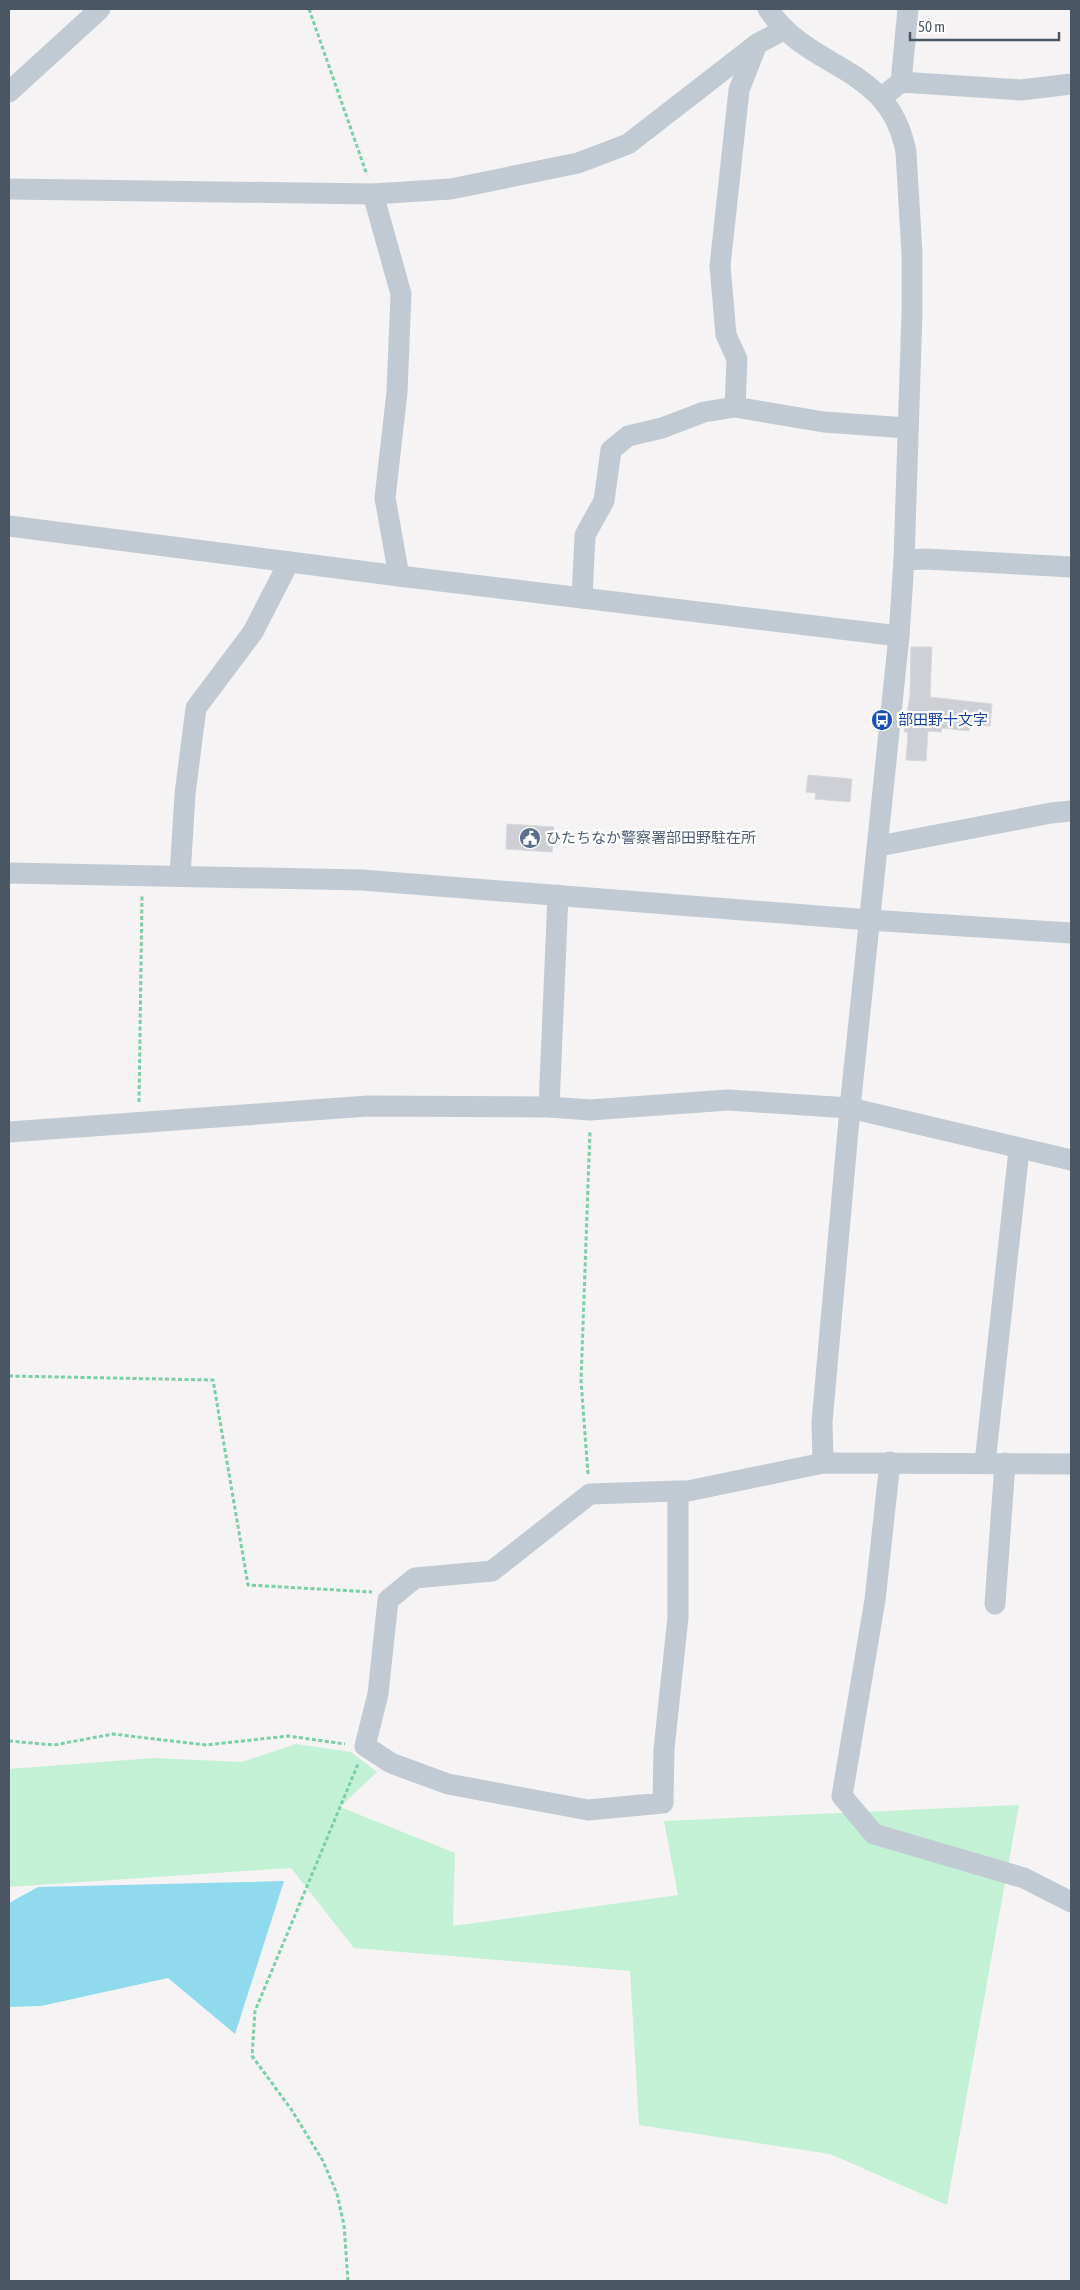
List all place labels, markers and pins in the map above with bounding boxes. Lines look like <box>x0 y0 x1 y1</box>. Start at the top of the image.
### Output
bus stop icon: 部田野十文字 <box>870 708 894 732</box>
place label: 部田野十文字 <box>898 711 988 728</box>
public building icon: ひたちなか警察署部田野駐在所 <box>518 826 542 850</box>
place label: ひたちなか警察署部田野駐在所 <box>546 829 756 846</box>

